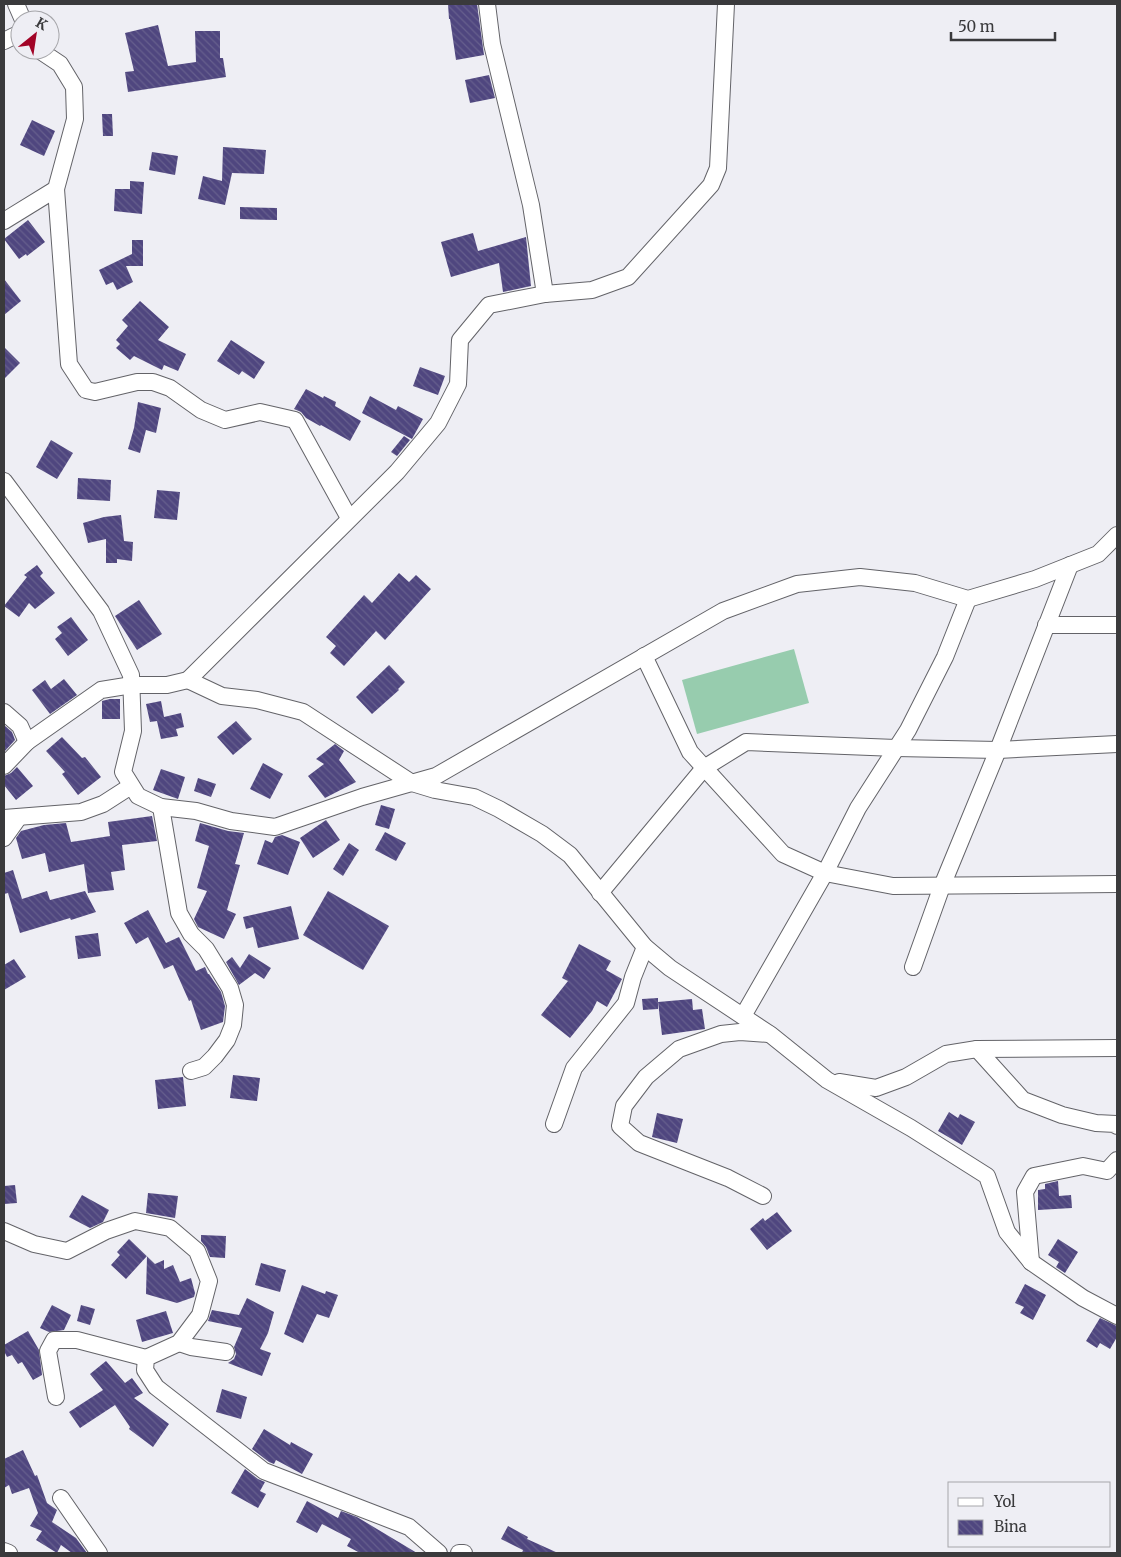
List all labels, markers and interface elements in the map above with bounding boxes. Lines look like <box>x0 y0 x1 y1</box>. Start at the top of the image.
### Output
north arrow <box>10 10 60 60</box>
scale bar <box>951 10 1055 42</box>
text: K <box>32 13 51 34</box>
text: 50 m <box>958 17 995 36</box>
legend <box>948 1482 1111 1547</box>
text: Yol <box>993 1492 1016 1511</box>
text: Bina <box>994 1517 1027 1536</box>

